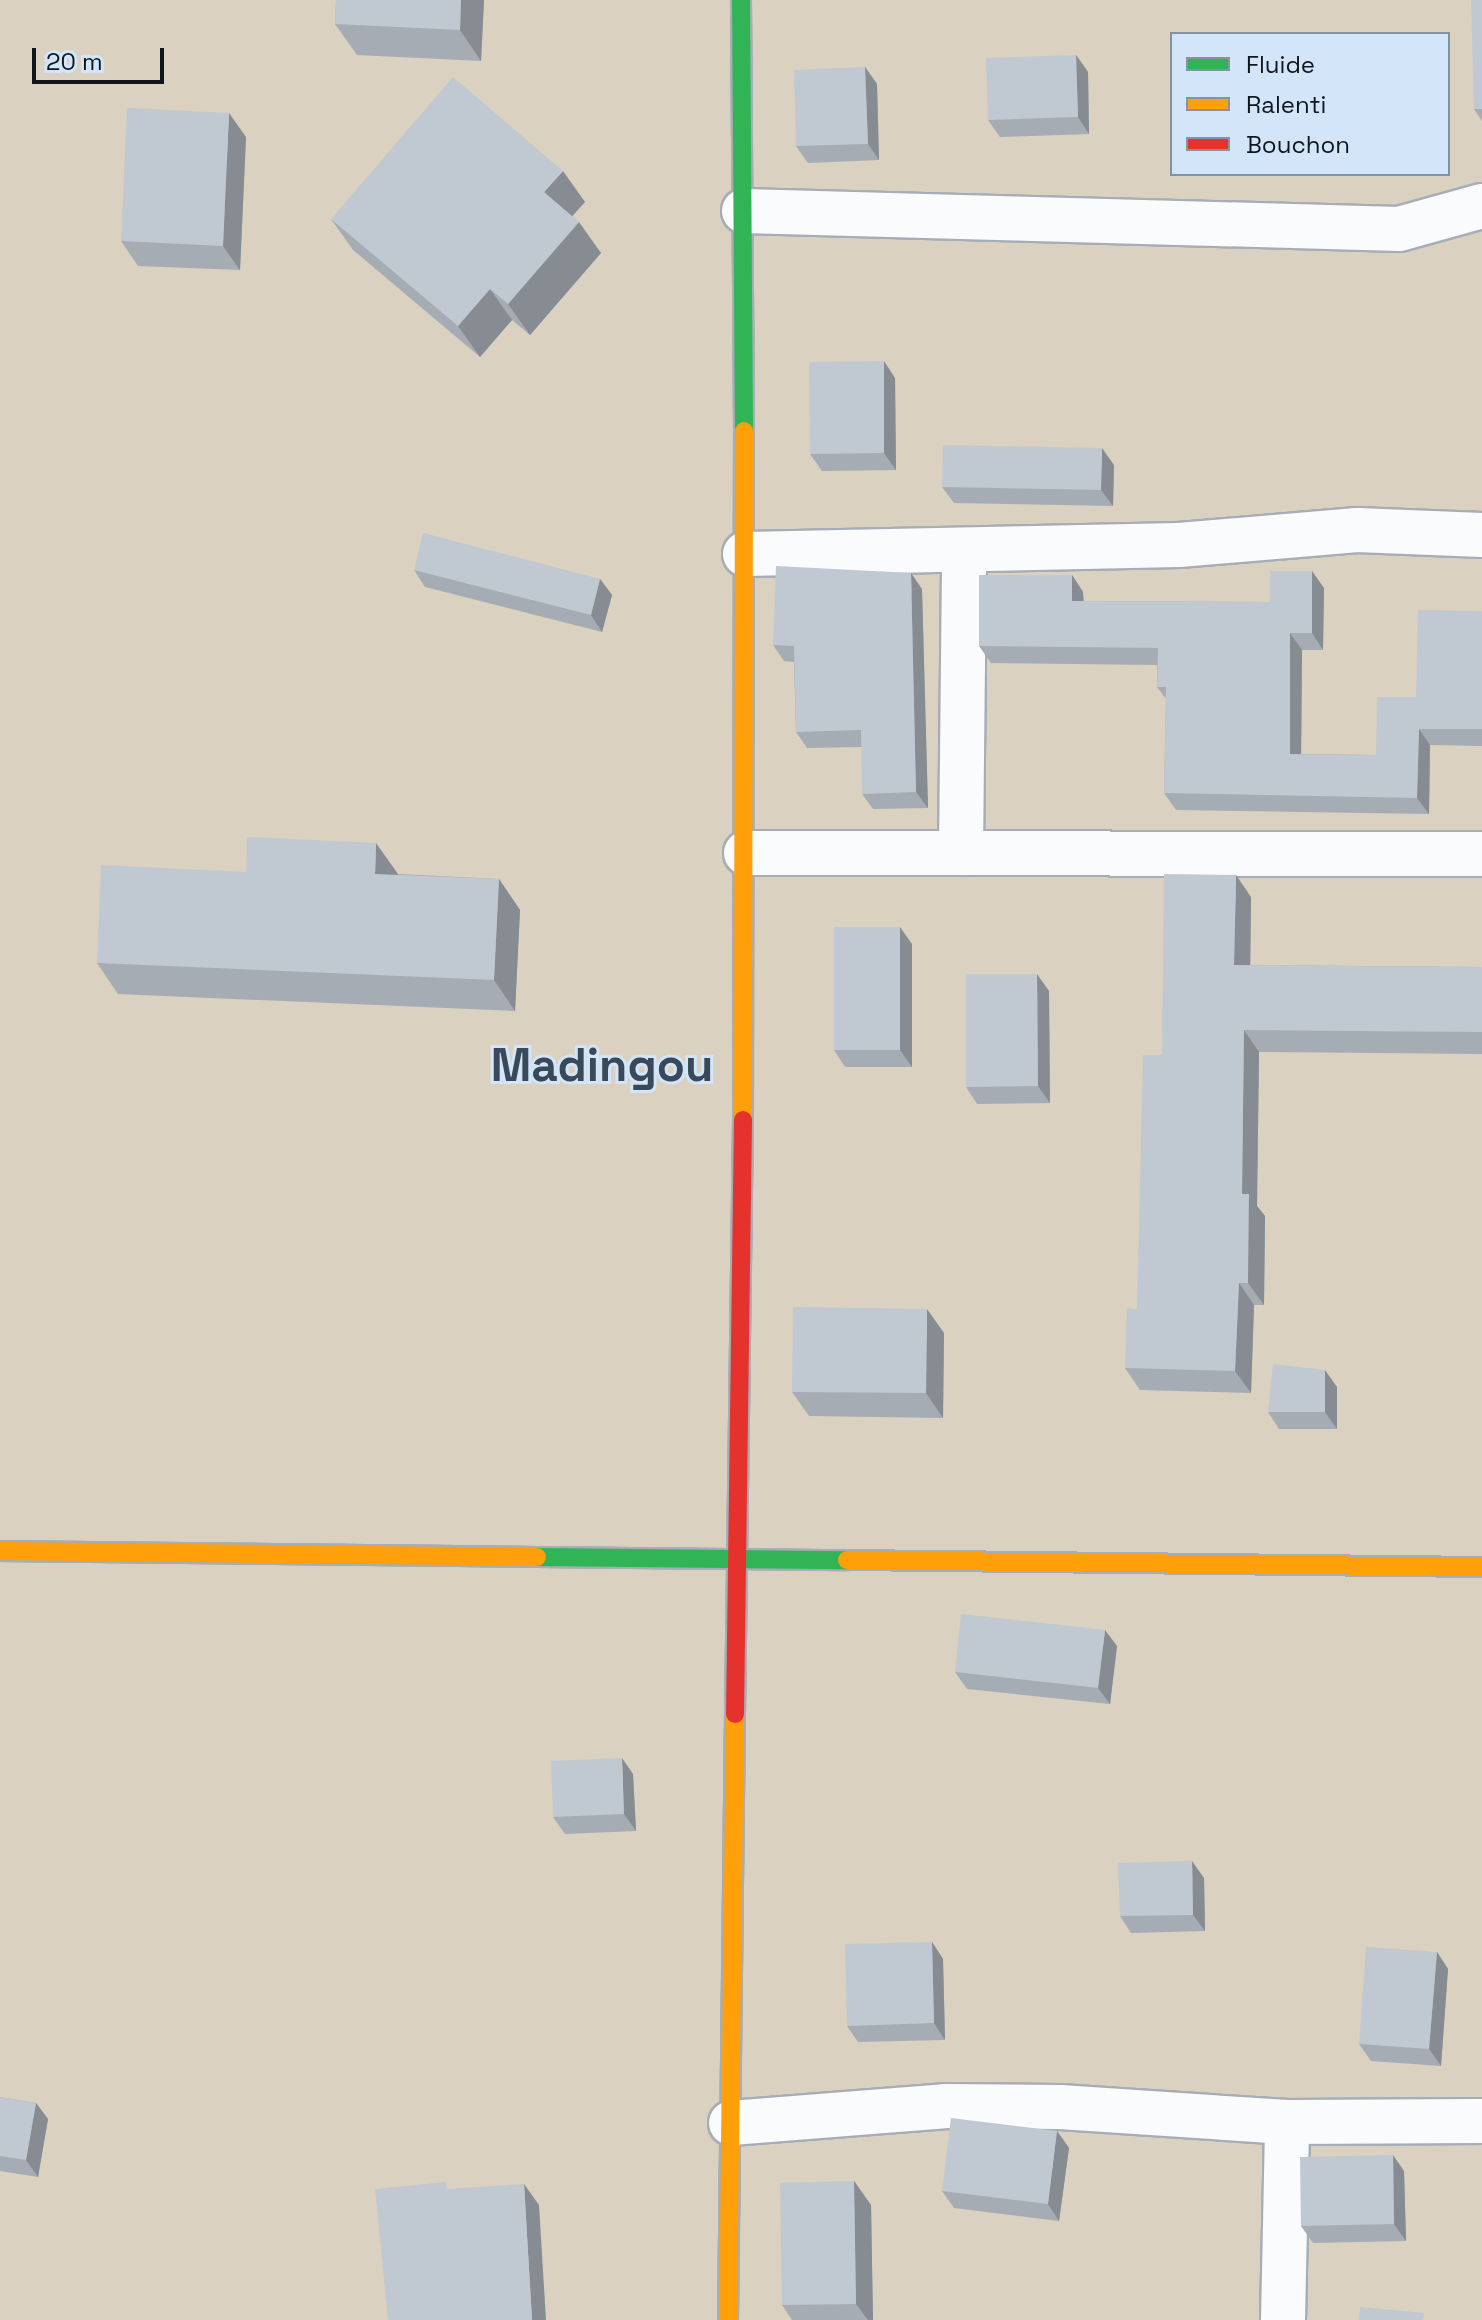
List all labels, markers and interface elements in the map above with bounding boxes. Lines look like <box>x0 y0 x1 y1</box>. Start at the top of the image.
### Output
scale bar <box>36 32 168 82</box>
legend <box>1170 32 1450 176</box>
text: 20 m <box>46 46 103 77</box>
text: Fluide <box>1246 49 1315 80</box>
text: Ralenti <box>1246 89 1326 120</box>
text: Bouchon <box>1246 129 1350 160</box>
district label: Madingou <box>491 1037 713 1093</box>

